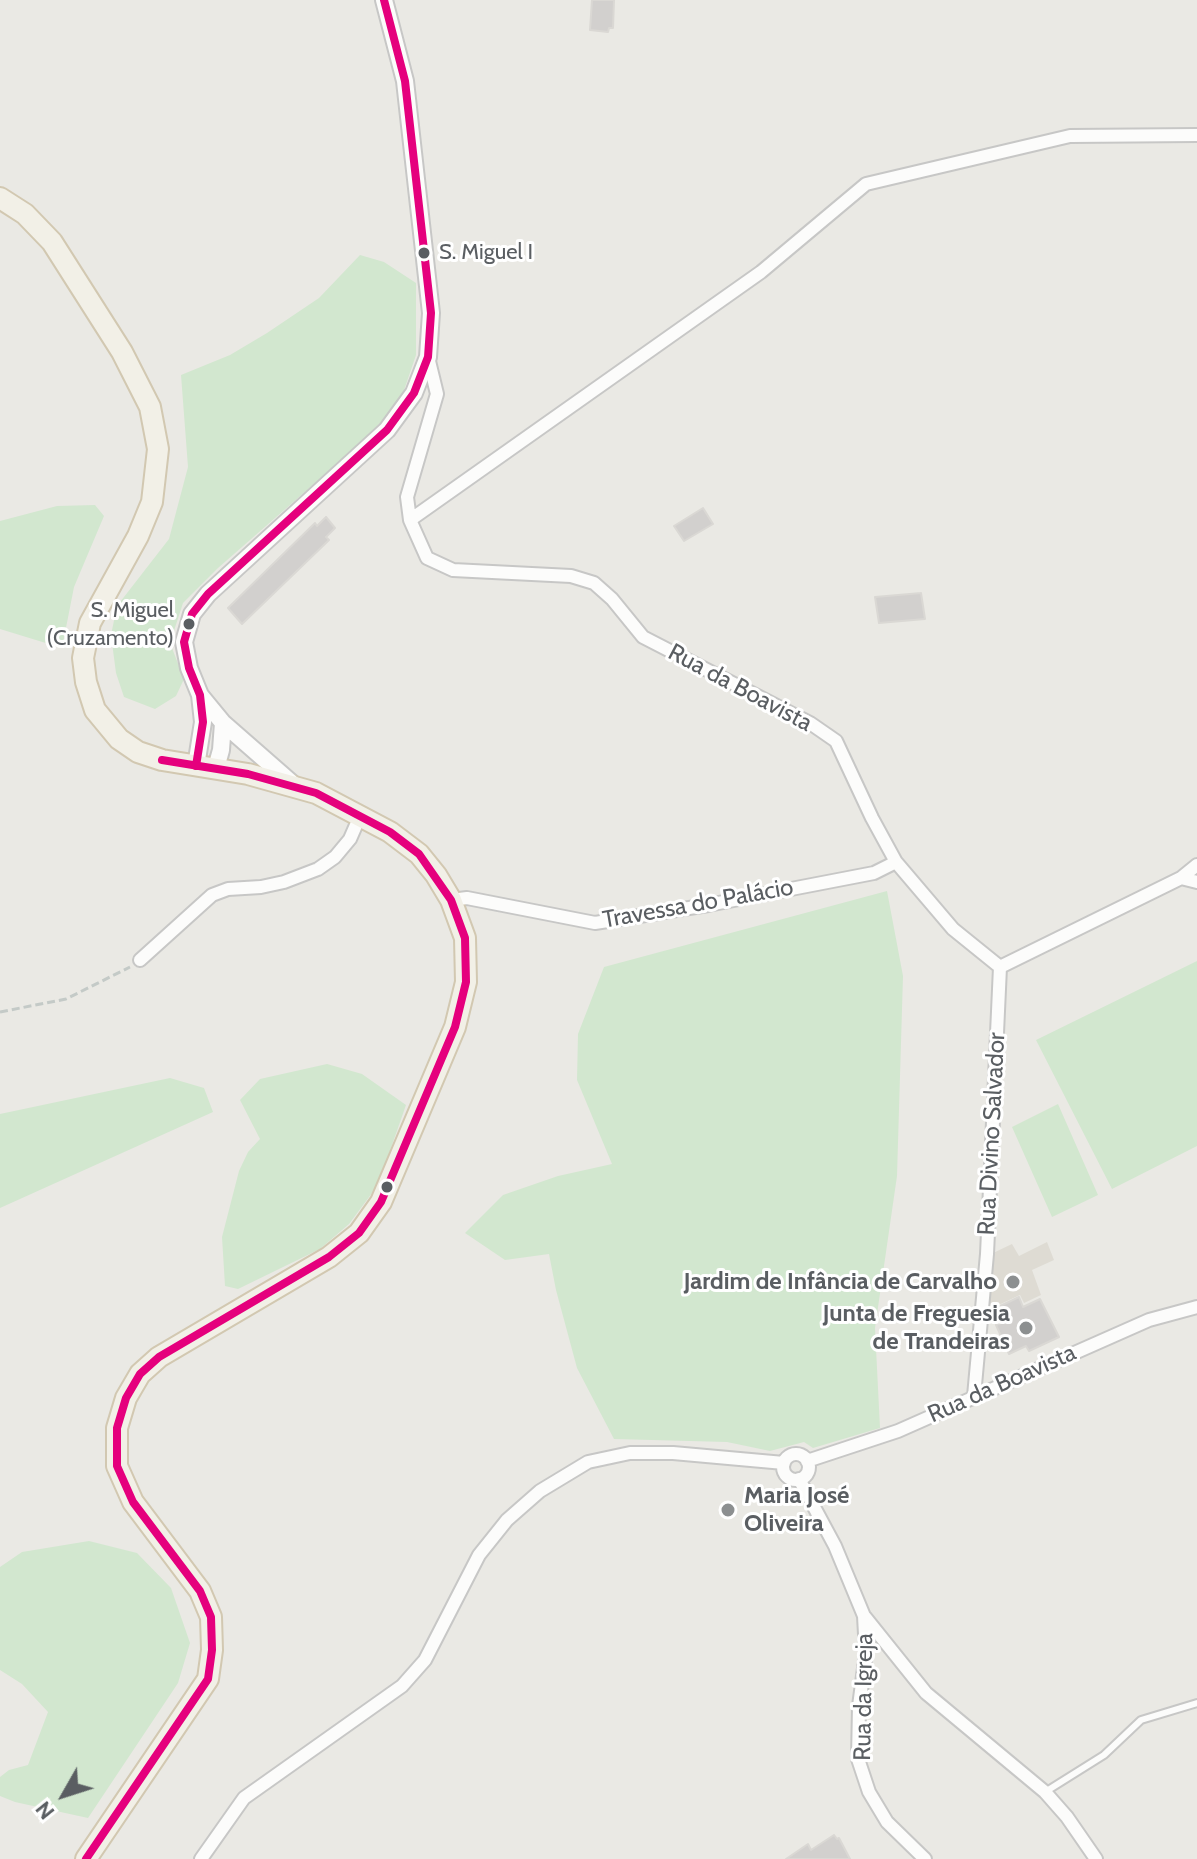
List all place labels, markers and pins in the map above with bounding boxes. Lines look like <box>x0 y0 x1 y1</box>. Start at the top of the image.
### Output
place label: S. Miguel I <box>439 240 533 266</box>
marker: S. Miguel I <box>416 245 432 261</box>
place label: S. Miguel (Cruzamento) <box>47 598 174 650</box>
marker: S. Miguel (Cruzamento) <box>181 616 197 632</box>
unlabelled marker <box>379 1179 395 1195</box>
place label: Jardim de Infância de Carvalho <box>684 1268 997 1296</box>
marker: Jardim de Infância de Carvalho <box>1004 1273 1022 1291</box>
place label: Junta de Freguesia de Trandeiras <box>823 1300 1010 1356</box>
marker: Junta de Freguesia de Trandeiras <box>1017 1319 1035 1337</box>
place label: Maria José Oliveira <box>744 1482 849 1538</box>
marker: Maria José Oliveira <box>719 1501 737 1519</box>

